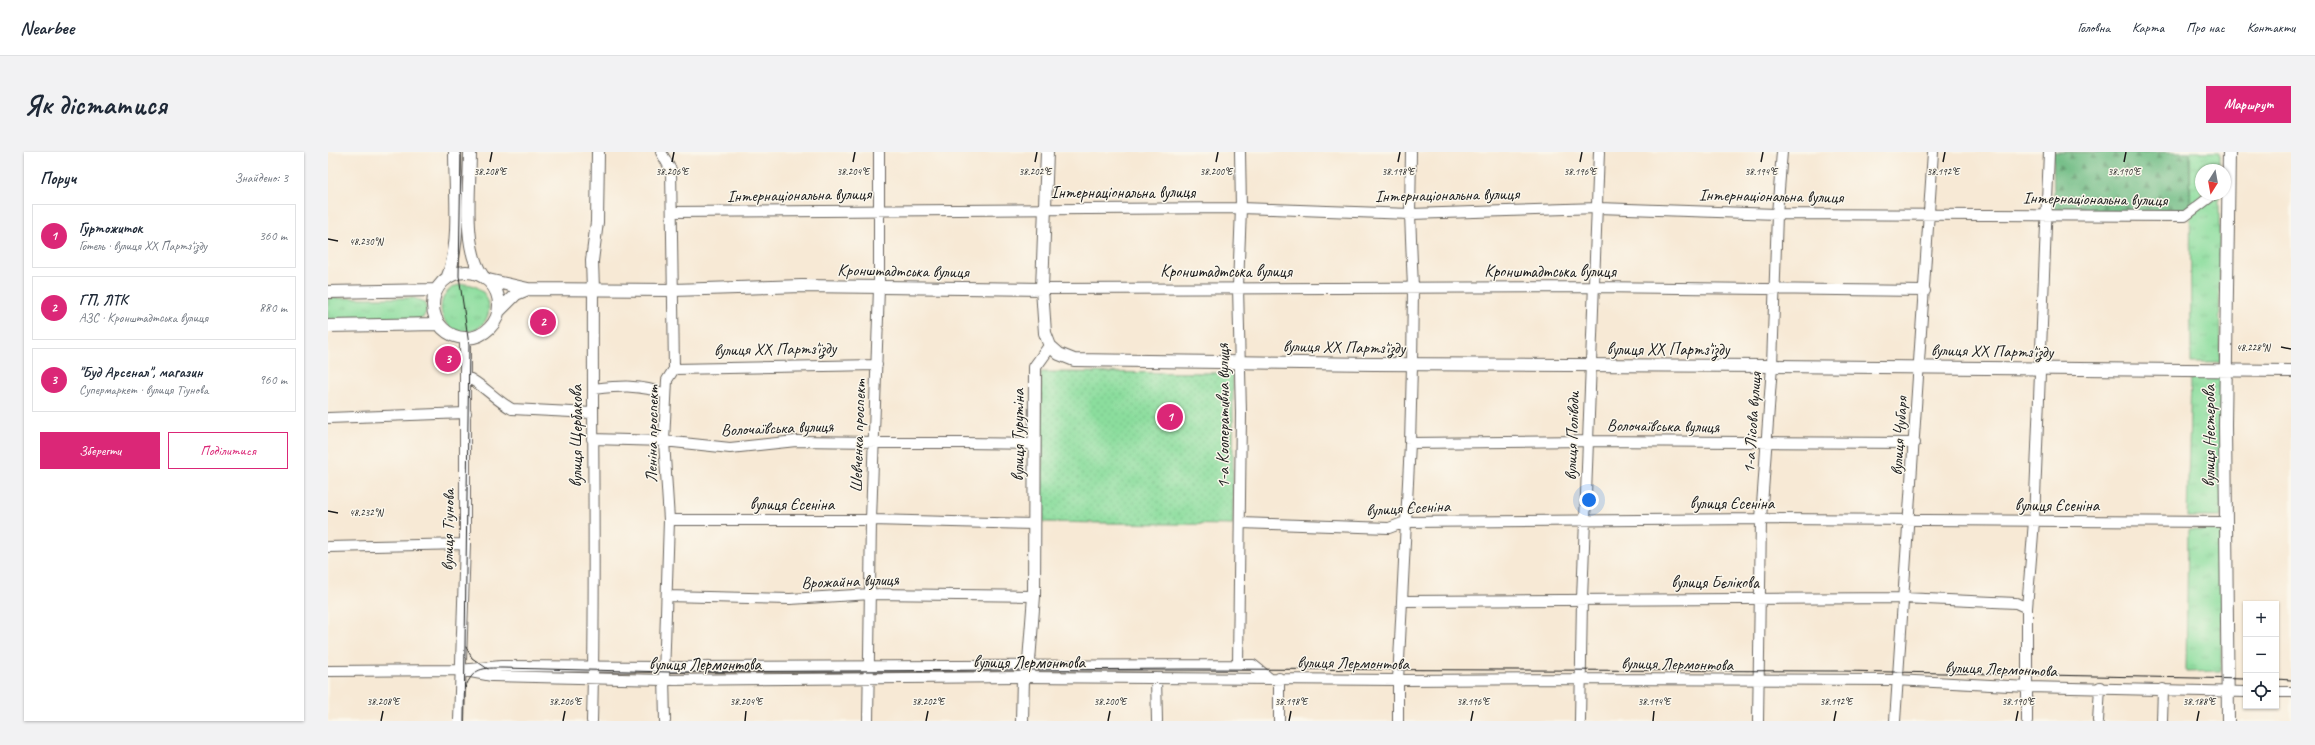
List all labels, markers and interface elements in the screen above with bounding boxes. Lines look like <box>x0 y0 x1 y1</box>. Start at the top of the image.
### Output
text: Nearbee <box>20 16 74 40</box>
text: Головна <box>2077 19 2110 36</box>
text: Карта <box>2132 19 2164 36</box>
text: Про нас <box>2186 19 2225 36</box>
text: Контакти <box>2247 19 2295 36</box>
button: Маршрут <box>2206 86 2291 123</box>
text: Як дістатися <box>24 87 167 122</box>
north arrow <box>2195 164 2231 200</box>
text: 38.208°E <box>474 165 508 178</box>
text: 38.206°E <box>656 165 690 178</box>
text: 38.204°E <box>837 165 871 178</box>
text: 38.202°E <box>1019 165 1053 178</box>
text: 38.200°E <box>1200 165 1234 178</box>
text: 38.198°E <box>1382 165 1416 178</box>
text: 38.196°E <box>1564 165 1598 178</box>
text: 38.194°E <box>1745 165 1779 178</box>
text: 38.192°E <box>1927 165 1961 178</box>
text: 38.190°E <box>2108 165 2142 178</box>
text: Поруч <box>40 168 76 189</box>
text: Знайдено: 3 <box>234 170 288 186</box>
street label: Інтернаціональна вулиця <box>1051 182 1196 203</box>
street label: Інтернаціональна вулиця <box>727 183 872 207</box>
street label: Інтернаціональна вулиця <box>1375 183 1520 207</box>
street label: Інтернаціональна вулиця <box>1699 184 1844 208</box>
street label: Інтернаціональна вулиця <box>2023 187 2168 211</box>
text: Гуртожиток <box>79 219 143 238</box>
text: 1 <box>51 228 57 244</box>
text: 360 m <box>259 228 287 244</box>
text: 48.230°N <box>349 235 385 248</box>
text: Готель · вулиця XX Партз'їзду <box>79 238 207 254</box>
street label: Кронштадтська вулиця <box>837 259 970 283</box>
street label: Кронштадтська вулиця <box>1160 261 1293 282</box>
street label: Кронштадтська вулиця <box>1484 261 1617 282</box>
text: ГП, ЛТК <box>79 291 128 310</box>
text: 2 <box>51 300 57 316</box>
text: 880 m <box>259 300 287 316</box>
pin: 2 <box>530 307 556 337</box>
text: АЗС · Кронштадтська вулиця <box>79 310 208 326</box>
street label: вулиця XX Партз'їзду <box>1283 335 1407 360</box>
street label: вулиця XX Партз'їзду <box>714 337 838 362</box>
street label: вулиця XX Партз'їзду <box>1607 339 1730 361</box>
street label: вулиця XX Партз'їзду <box>1931 339 2055 364</box>
text: 48.228°N <box>2236 341 2272 354</box>
street label: 1-а Кооперативна вулиця <box>1213 343 1234 488</box>
pin: 3 <box>435 344 461 374</box>
text: "Буд Арсенал", магазин <box>79 363 203 382</box>
street label: 1-а Лісова вулиця <box>1738 370 1766 474</box>
text: 3 <box>51 372 57 388</box>
text: 960 m <box>259 372 287 388</box>
street label: Шевченка проспект <box>846 378 871 493</box>
text: Супермаркет · вулиця Тіунова <box>79 382 208 398</box>
street label: вулиця Щербакова <box>566 383 587 487</box>
street label: вулиця Нестерова <box>2199 383 2220 487</box>
street label: Леніна проспект <box>641 384 663 483</box>
street label: вулиця Турутіна <box>1008 387 1029 481</box>
street label: вулиця Поліводи <box>1560 390 1584 481</box>
street label: вулиця Чубаря <box>1886 395 1912 476</box>
pin: 1 <box>1157 402 1183 432</box>
street label: Волочаївська вулиця <box>1607 415 1720 437</box>
street label: Волочаївська вулиця <box>720 416 834 440</box>
button: Зберегти <box>40 432 160 469</box>
button: Поділитися <box>168 432 288 469</box>
street label: вулиця Тіунова <box>437 487 459 571</box>
your location <box>1579 490 1599 510</box>
street label: вулиця Єсеніна <box>1690 493 1776 514</box>
street label: вулиця Єсеніна <box>750 494 836 515</box>
street label: вулиця Єсеніна <box>1365 495 1452 521</box>
street label: вулиця Єсеніна <box>2015 495 2101 516</box>
text: 48.232°N <box>349 506 385 519</box>
street label: Врожайна вулиця <box>801 569 900 593</box>
street label: вулиця Бєлікова <box>1671 572 1760 593</box>
map controls <box>2243 601 2279 709</box>
button: + <box>2243 601 2279 637</box>
button: − <box>2243 637 2279 673</box>
street label: вулиця Лермонтова <box>973 652 1087 673</box>
street label: вулиця Лермонтова <box>1297 652 1411 675</box>
street label: вулиця Лермонтова <box>1621 653 1735 676</box>
street label: вулиця Лермонтова <box>649 654 763 675</box>
street label: вулиця Лермонтова <box>1945 657 2059 682</box>
button: locate <box>2243 673 2279 709</box>
text: 38.208°E <box>367 695 401 708</box>
text: 38.206°E <box>549 695 583 708</box>
text: 38.204°E <box>730 695 764 708</box>
text: 38.202°E <box>912 695 946 708</box>
text: 38.200°E <box>1094 695 1128 708</box>
text: 38.198°E <box>1275 695 1309 708</box>
text: 38.196°E <box>1457 695 1491 708</box>
text: 38.194°E <box>1638 695 1672 708</box>
text: 38.192°E <box>1820 695 1854 708</box>
text: 38.190°E <box>2002 695 2036 708</box>
text: 38.188°E <box>2183 695 2217 708</box>

